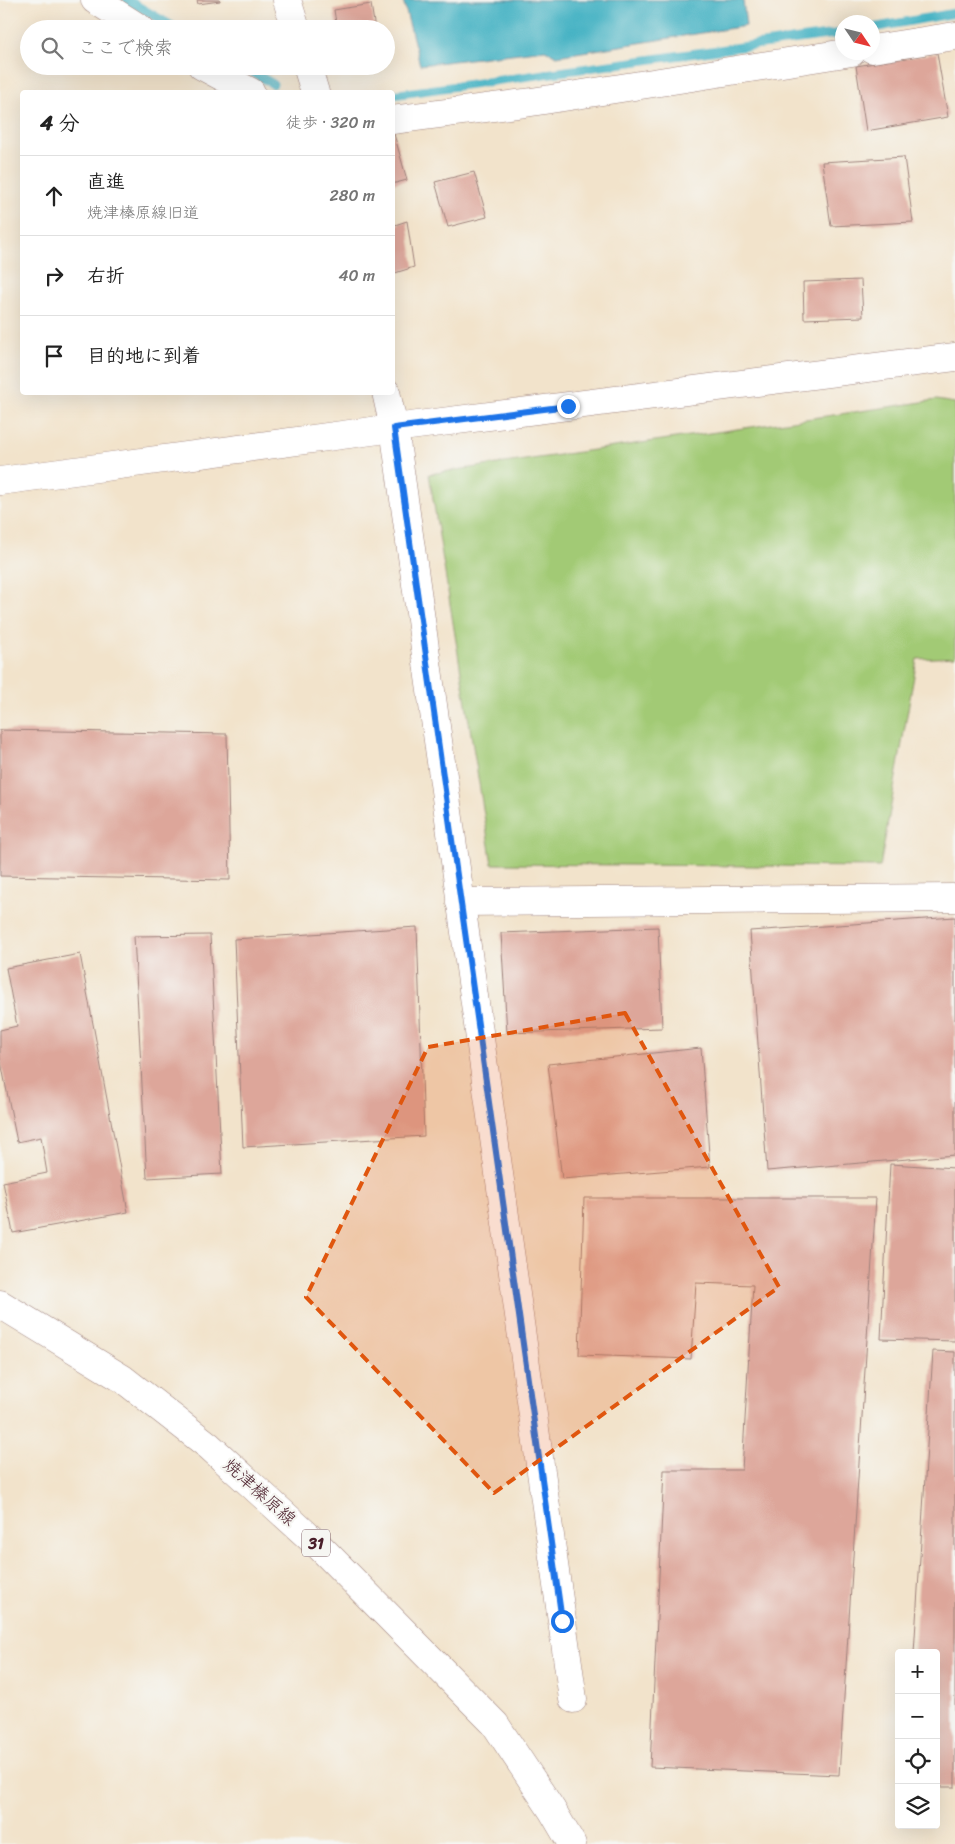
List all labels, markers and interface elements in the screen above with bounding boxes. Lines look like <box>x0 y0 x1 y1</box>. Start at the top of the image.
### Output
north arrow <box>835 15 880 60</box>
search box <box>20 20 395 75</box>
text: ここで検索 <box>78 31 173 64</box>
icon: search <box>38 34 66 62</box>
text: 4 分 <box>40 104 80 142</box>
text: 徒歩 · 320 m <box>286 108 375 137</box>
text: 直進 <box>87 165 125 198</box>
text: 280 m <box>330 181 375 210</box>
icon: ahead <box>40 182 68 210</box>
text: 焼津榛原線旧道 <box>87 198 199 227</box>
text: 右折 <box>87 259 125 292</box>
text: 40 m <box>338 261 375 290</box>
icon: right <box>40 262 68 290</box>
text: 目的地に到着 <box>87 339 201 372</box>
icon: arrive <box>40 342 68 370</box>
route end <box>557 395 580 418</box>
street label: 焼津榛原線 <box>216 1450 304 1534</box>
road number: 31 <box>302 1530 330 1556</box>
route start <box>551 1610 574 1633</box>
map controls <box>895 1649 940 1829</box>
button: + <box>895 1649 940 1694</box>
button: − <box>895 1694 940 1739</box>
button: locate <box>895 1739 940 1784</box>
button: layers <box>895 1784 940 1829</box>

